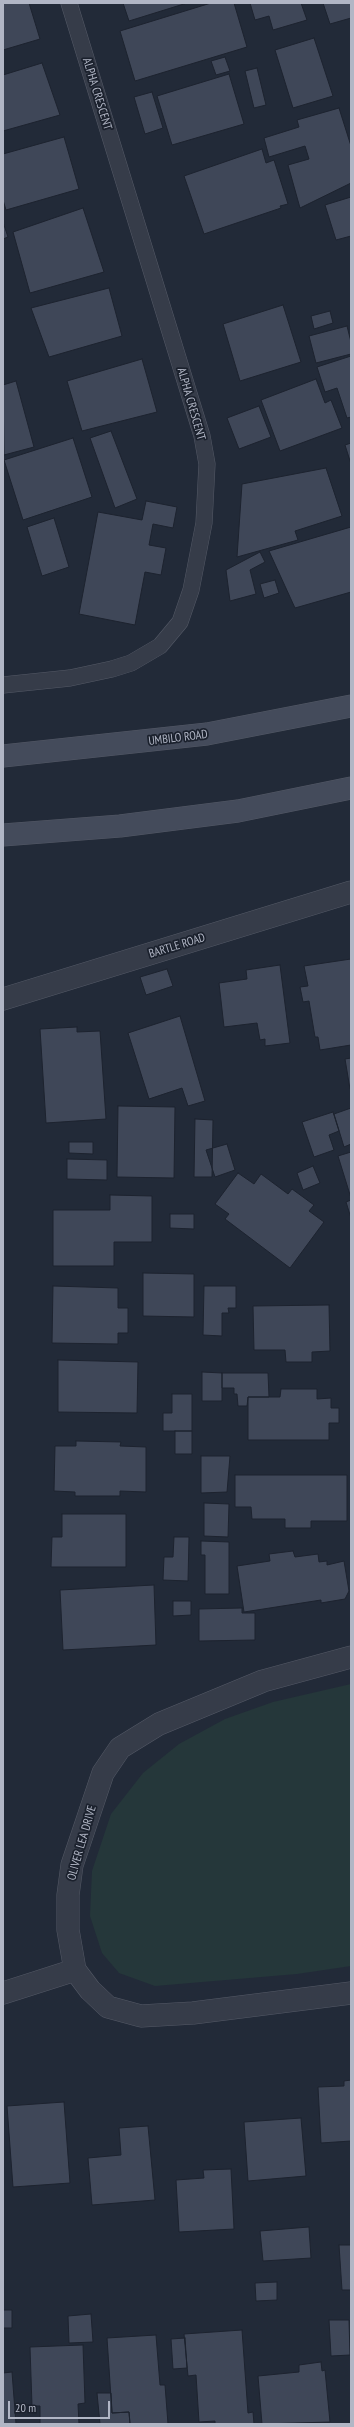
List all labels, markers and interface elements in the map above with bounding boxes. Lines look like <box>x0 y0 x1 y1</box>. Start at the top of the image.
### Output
street label: ALPHA CRESCENT <box>79 56 115 132</box>
street label: ALPHA CRESCENT <box>174 366 208 442</box>
street label: UMBILO ROAD <box>148 727 208 749</box>
street label: BARTLE ROAD <box>147 931 207 961</box>
street label: OLIVER LEA DRIVE <box>64 1804 100 1882</box>
scale bar <box>10 2393 112 2419</box>
text: 20 m <box>15 2400 36 2415</box>

